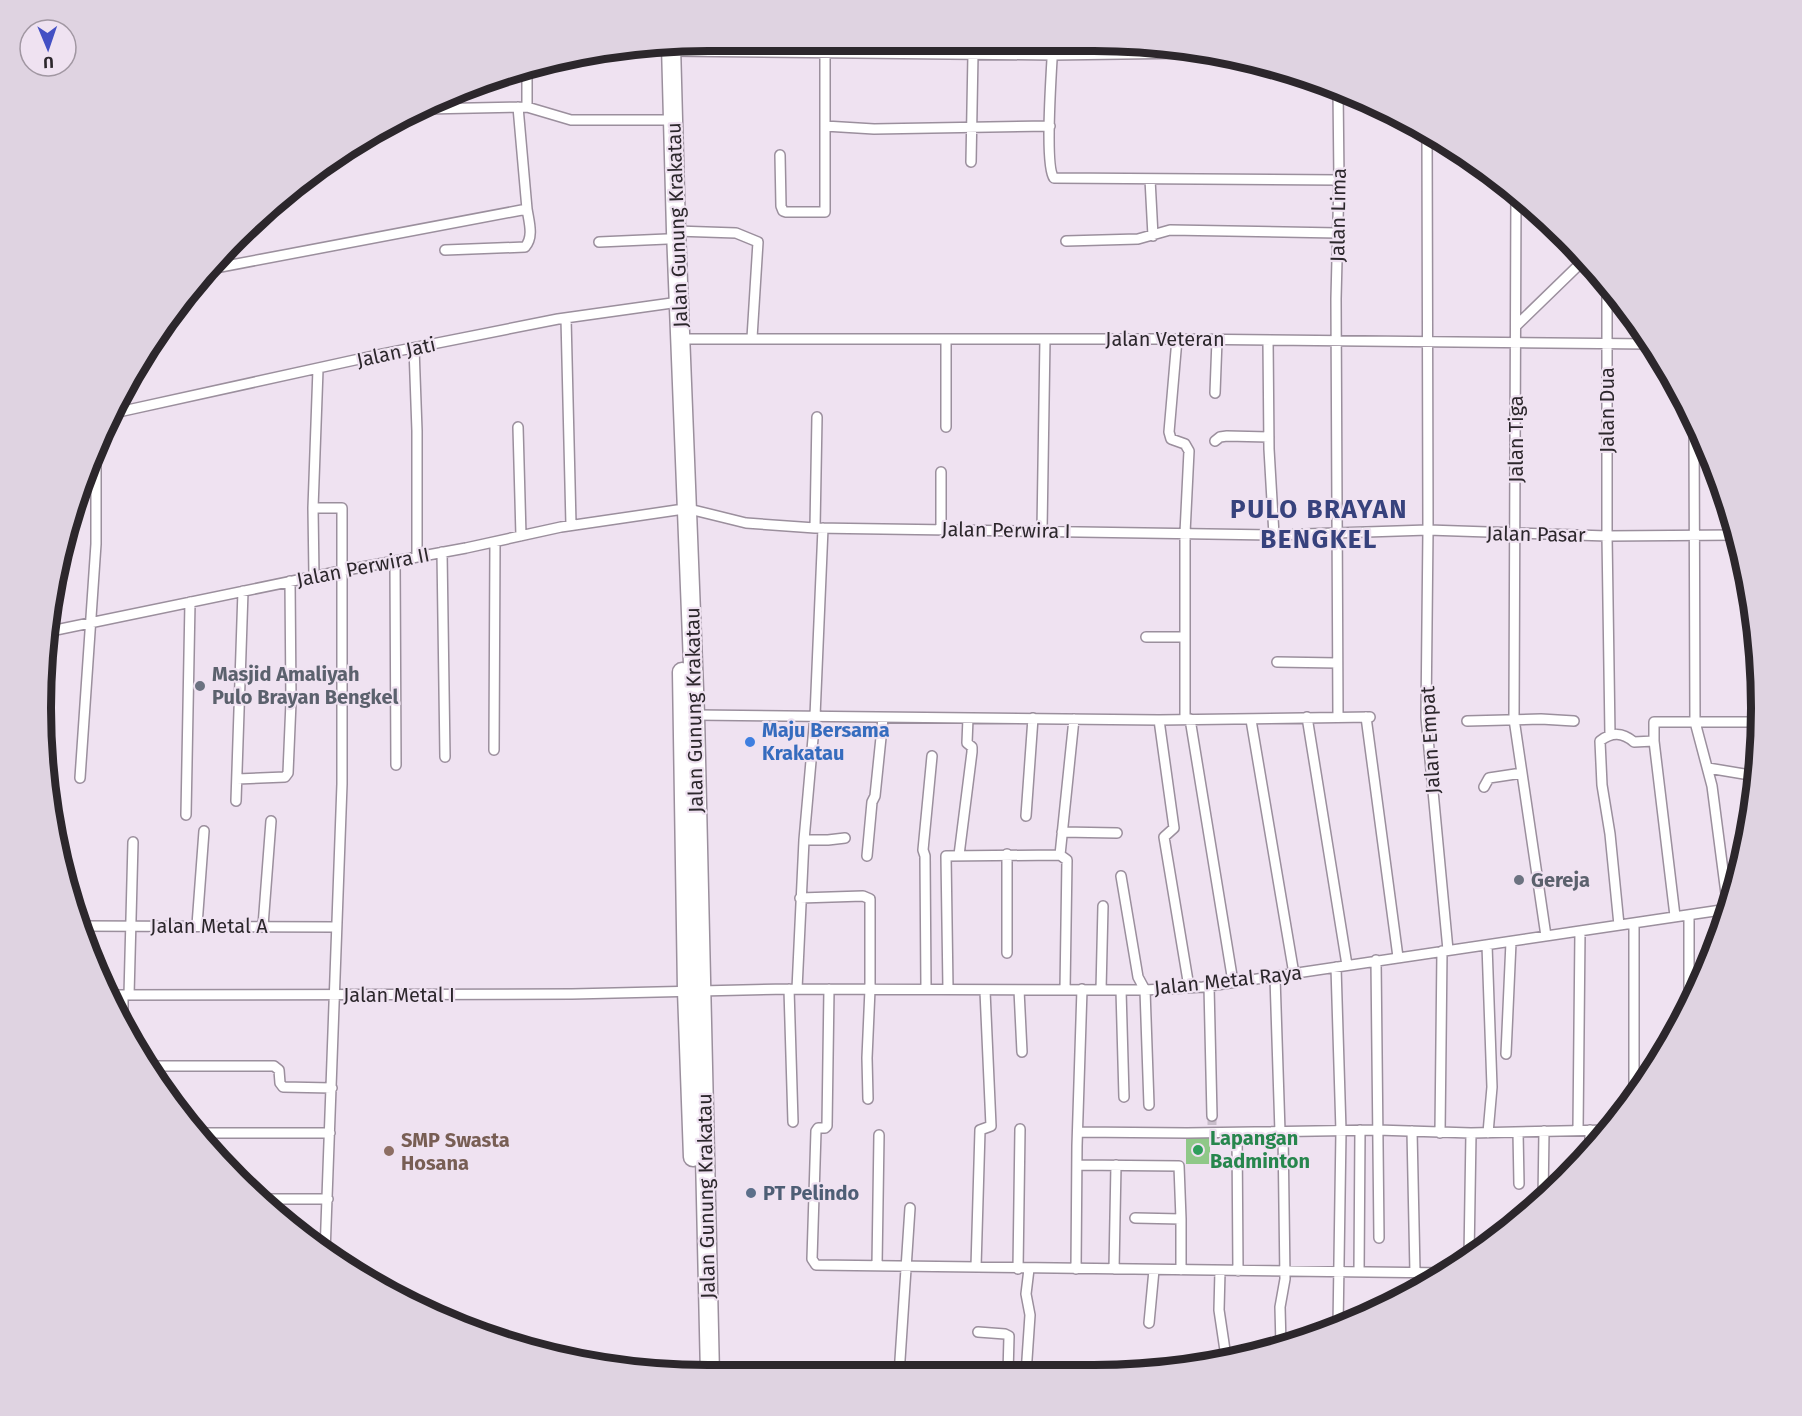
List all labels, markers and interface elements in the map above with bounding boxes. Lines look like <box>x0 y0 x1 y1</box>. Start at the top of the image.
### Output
north arrow <box>18 18 78 78</box>
text: U <box>43 53 54 72</box>
street label: Jalan Gunung Krakatau <box>661 122 693 328</box>
street label: Jalan Lima <box>1325 168 1351 262</box>
street label: Jalan Veteran <box>1105 327 1225 351</box>
street label: Jalan Jati <box>354 332 438 372</box>
street label: Jalan Dua <box>1595 367 1619 453</box>
street label: Jalan Tiga <box>1504 395 1528 483</box>
district label: PULO BRAYAN BENGKEL <box>1230 494 1408 555</box>
street label: Jalan Perwira I <box>941 517 1071 543</box>
street label: Jalan Pasar <box>1486 521 1586 547</box>
street label: Jalan Perwira II <box>294 542 432 592</box>
street label: Jalan Gunung Krakatau <box>680 607 708 813</box>
place label: Masjid Amaliyah Pulo Brayan Bengkel <box>212 662 398 709</box>
marker: Masjid Amaliyah Pulo Brayan Bengkel <box>193 679 207 693</box>
street label: Jalan Empat <box>1415 685 1445 794</box>
place label: Maju Bersama Krakatau <box>762 718 890 765</box>
marker: Maju Bersama Krakatau <box>743 735 757 749</box>
place label: Gereja <box>1531 868 1590 892</box>
marker: Gereja <box>1512 873 1526 887</box>
street label: Jalan Metal A <box>150 914 268 938</box>
street label: Jalan Metal Raya <box>1153 960 1303 1000</box>
street label: Jalan Metal I <box>343 983 455 1007</box>
street label: Jalan Gunung Krakatau <box>692 1093 720 1299</box>
place label: Lapangan Badminton <box>1210 1126 1310 1173</box>
place label: SMP Swasta Hosana <box>401 1128 510 1175</box>
marker: Lapangan Badminton <box>1191 1143 1205 1157</box>
marker: SMP Swasta Hosana <box>382 1144 396 1158</box>
place label: PT Pelindo <box>763 1181 860 1205</box>
marker: PT Pelindo <box>744 1186 758 1200</box>

